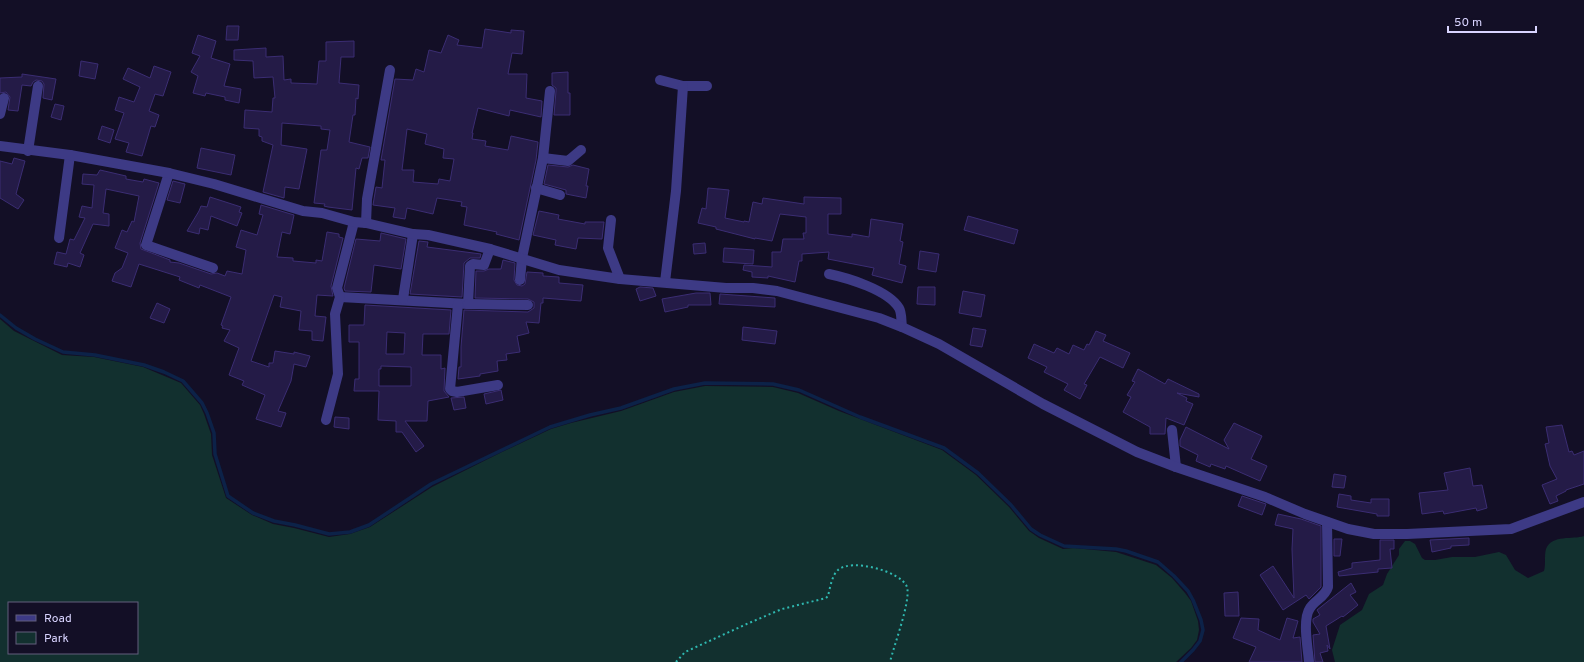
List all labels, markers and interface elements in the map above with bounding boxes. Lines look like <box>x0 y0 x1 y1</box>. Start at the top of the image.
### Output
scale bar <box>1448 8 1536 34</box>
text: 50 m <box>1454 15 1482 31</box>
legend <box>8 602 138 654</box>
text: Road <box>44 611 72 627</box>
text: Park <box>44 631 69 647</box>

